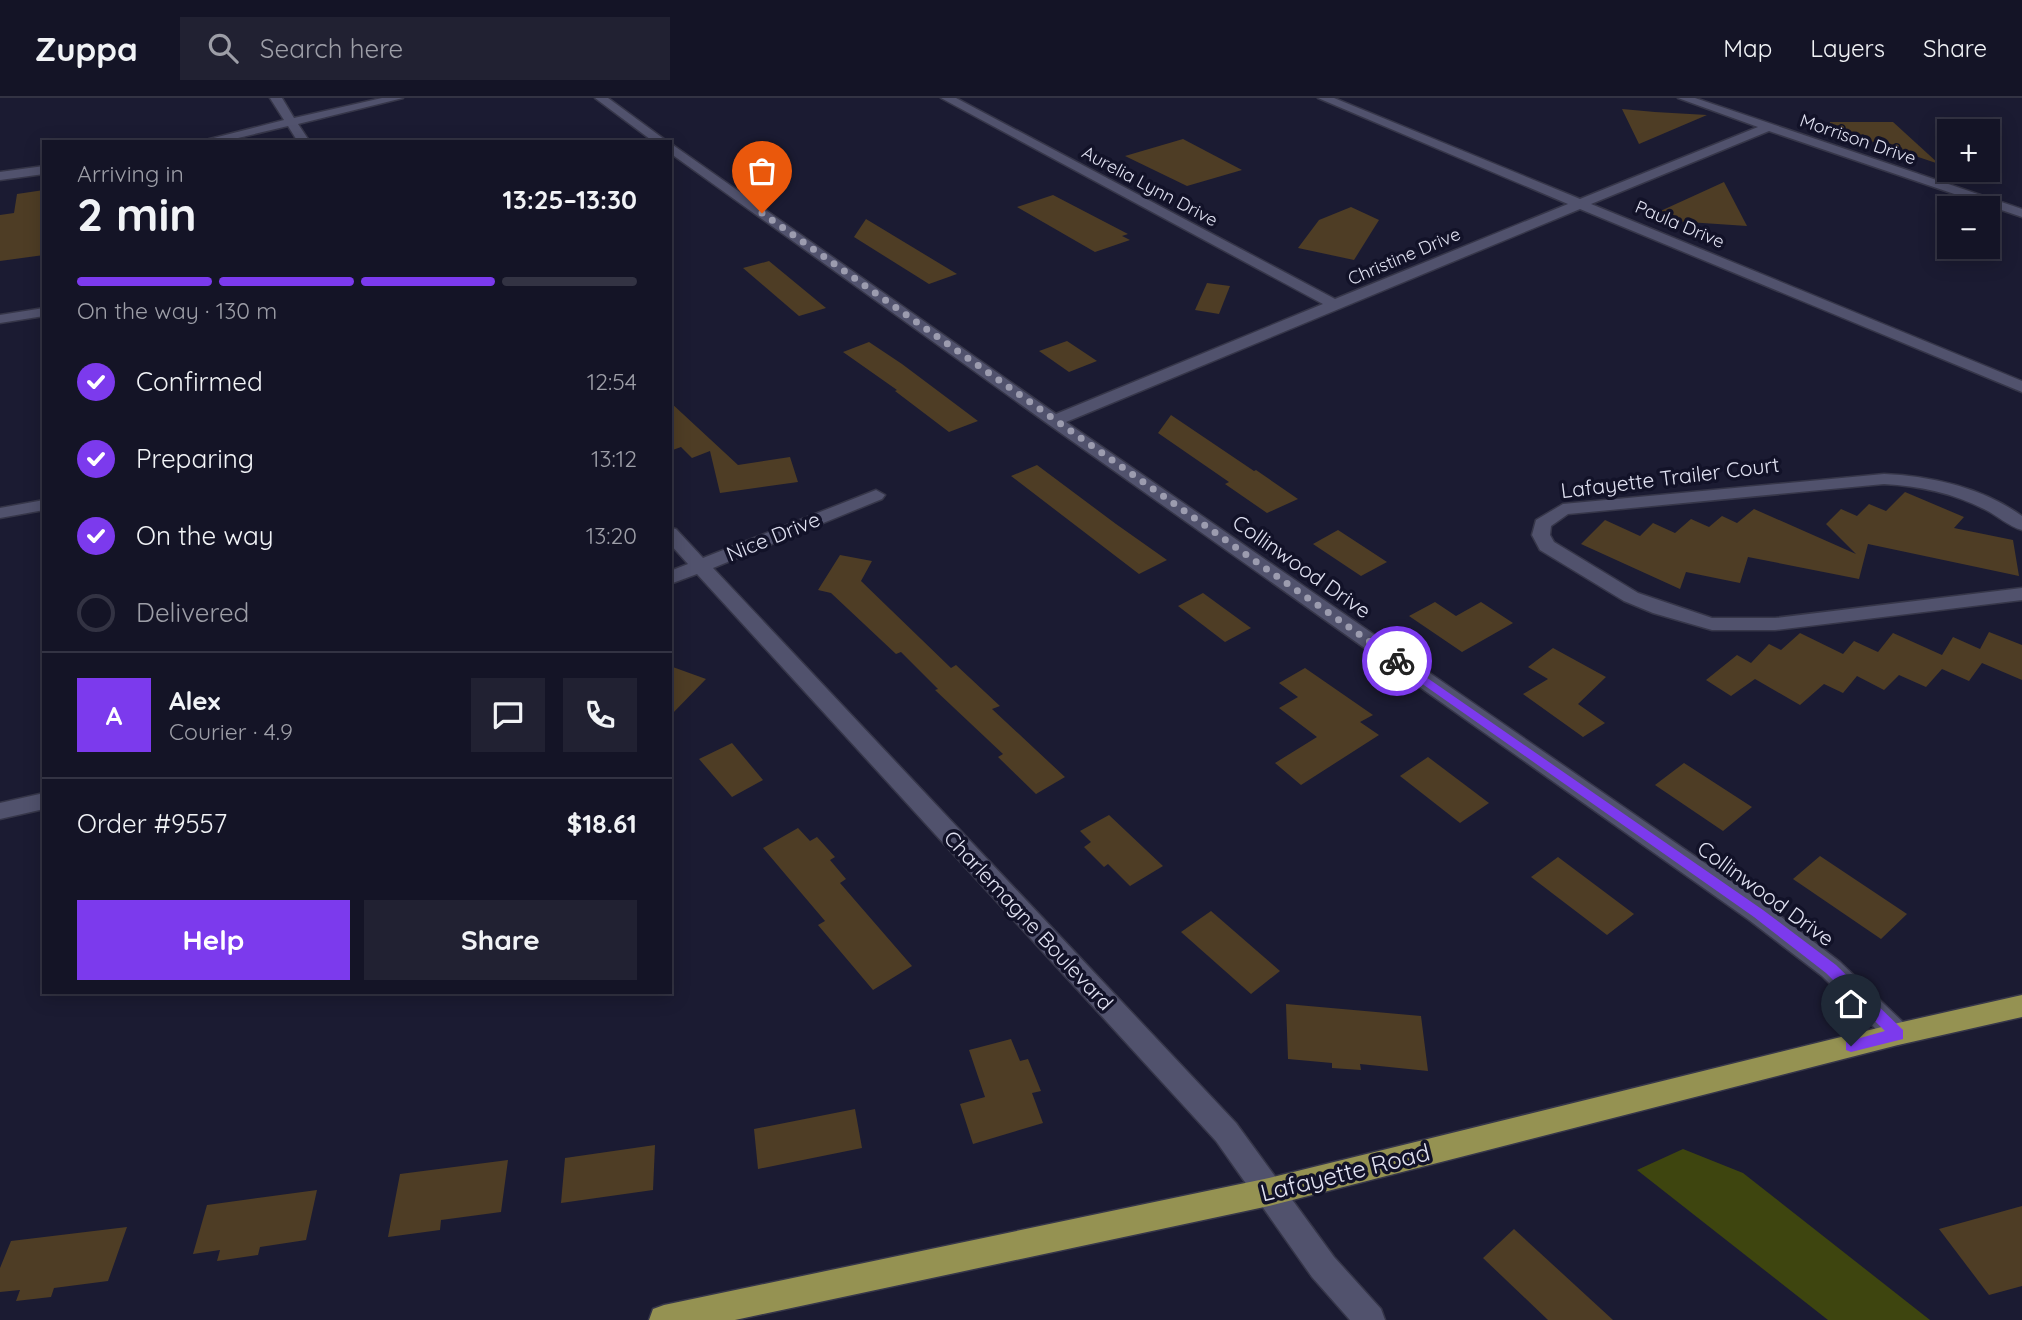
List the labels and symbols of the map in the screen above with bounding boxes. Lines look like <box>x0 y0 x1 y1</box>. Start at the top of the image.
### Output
street label: Morrison Drive <box>1797 108 1919 170</box>
street label: Aurelia Lynn Drive <box>1078 140 1222 232</box>
pin <box>732 141 792 213</box>
street label: Paula Drive <box>1632 195 1728 253</box>
street label: Christine Drive <box>1344 222 1464 290</box>
street label: Lafayette Trailer Court <box>1559 451 1781 503</box>
street label: Nice Drive <box>722 505 824 567</box>
street label: Collinwood Drive <box>1228 509 1376 623</box>
courier <box>1362 626 1432 696</box>
street label: Charlemagne Boulevard <box>939 825 1119 1015</box>
street label: Collinwood Drive <box>1692 835 1840 951</box>
pin <box>1821 974 1881 1046</box>
street label: Lafayette Road <box>1257 1136 1433 1208</box>

